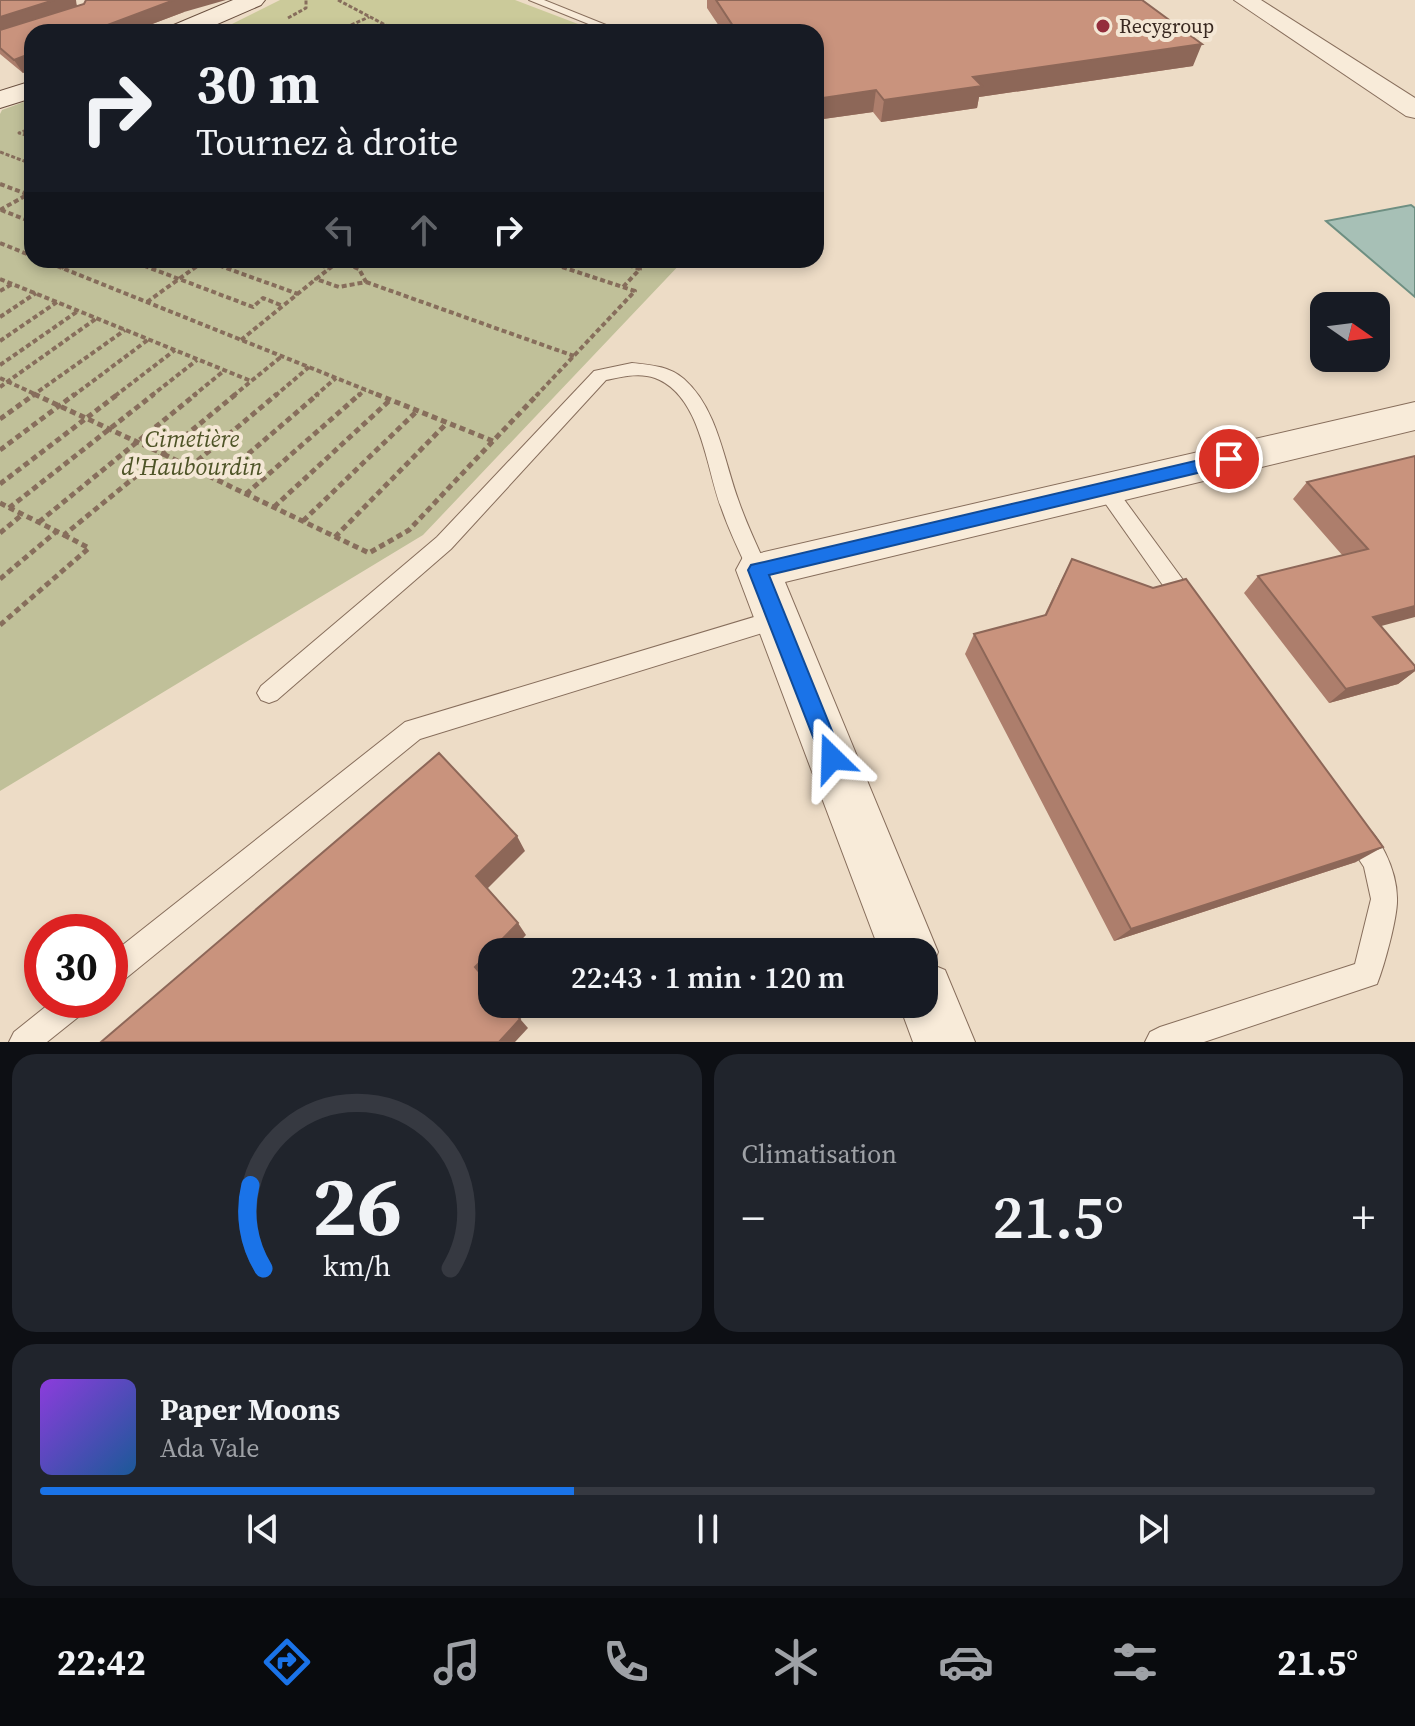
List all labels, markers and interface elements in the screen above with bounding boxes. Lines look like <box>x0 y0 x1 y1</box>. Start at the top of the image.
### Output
place label: Recygroup <box>1119 12 1214 40</box>
marker: Recygroup <box>1094 17 1112 35</box>
text: 30 m <box>196 45 319 122</box>
icon: right <box>64 56 168 160</box>
text: Tournez à droite <box>196 118 458 167</box>
icon: left <box>318 208 362 252</box>
icon: ahead <box>402 208 446 252</box>
icon: right <box>486 208 530 252</box>
north arrow <box>1310 292 1390 372</box>
map controls <box>1310 292 1390 372</box>
park label: Cimetière d'Haubourdin <box>121 422 263 483</box>
pin <box>1195 425 1263 493</box>
icon: arrive <box>1207 437 1251 481</box>
position arrow <box>790 716 874 800</box>
speed limit sign: 30 <box>24 914 128 1018</box>
text: 22:43 · 1 min · 120 m <box>571 957 845 998</box>
text: Climatisation <box>742 1136 897 1172</box>
text: 26 <box>312 1149 402 1263</box>
text: 21.5° <box>993 1176 1124 1258</box>
text: − <box>742 1187 765 1248</box>
text: + <box>1352 1187 1375 1248</box>
text: km/h <box>323 1246 391 1286</box>
text: Paper Moons <box>160 1389 340 1430</box>
text: Ada Vale <box>160 1430 259 1466</box>
icon: previous <box>241 1507 285 1551</box>
icon: pause <box>686 1507 730 1551</box>
icon: next <box>1131 1507 1175 1551</box>
icon: directions <box>259 1634 315 1690</box>
icon: music <box>429 1634 485 1690</box>
icon: phone <box>598 1634 654 1690</box>
icon: climate <box>768 1634 824 1690</box>
icon: car <box>938 1634 994 1690</box>
icon: filters <box>1107 1634 1163 1690</box>
text: 22:42 <box>57 1638 146 1687</box>
text: 21.5° <box>1277 1638 1358 1687</box>

